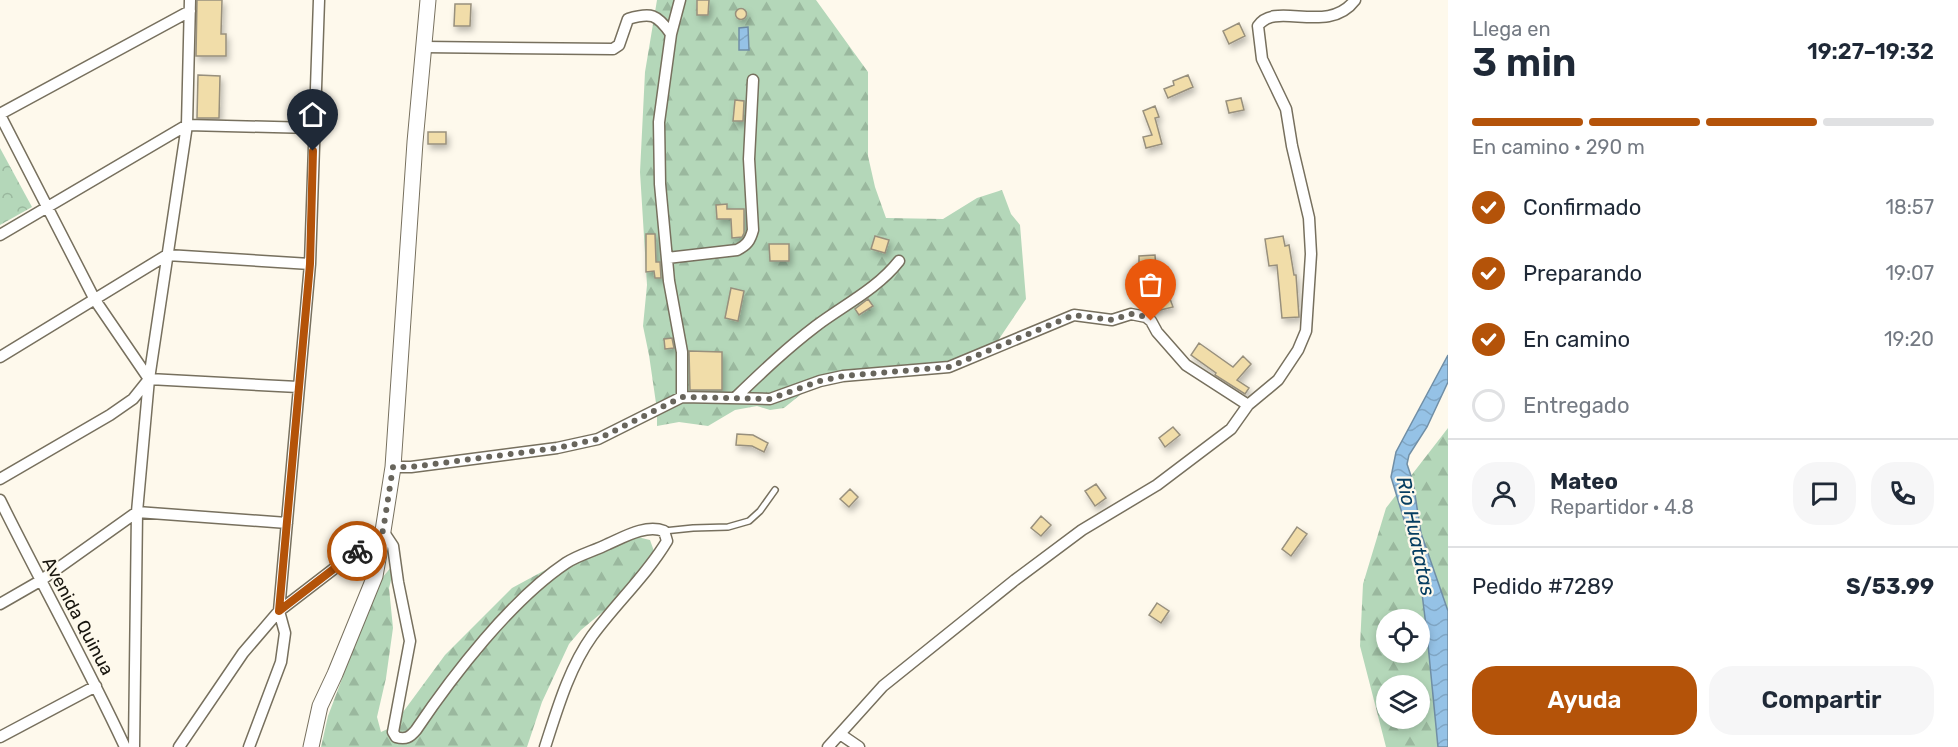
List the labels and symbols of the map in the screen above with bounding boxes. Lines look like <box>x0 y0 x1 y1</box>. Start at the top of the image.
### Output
pin <box>287 89 338 151</box>
pin <box>1125 259 1176 321</box>
water label: Rio Huatatas <box>1392 474 1440 598</box>
courier <box>327 521 387 581</box>
street label: Avenida Quinua <box>38 553 118 679</box>

